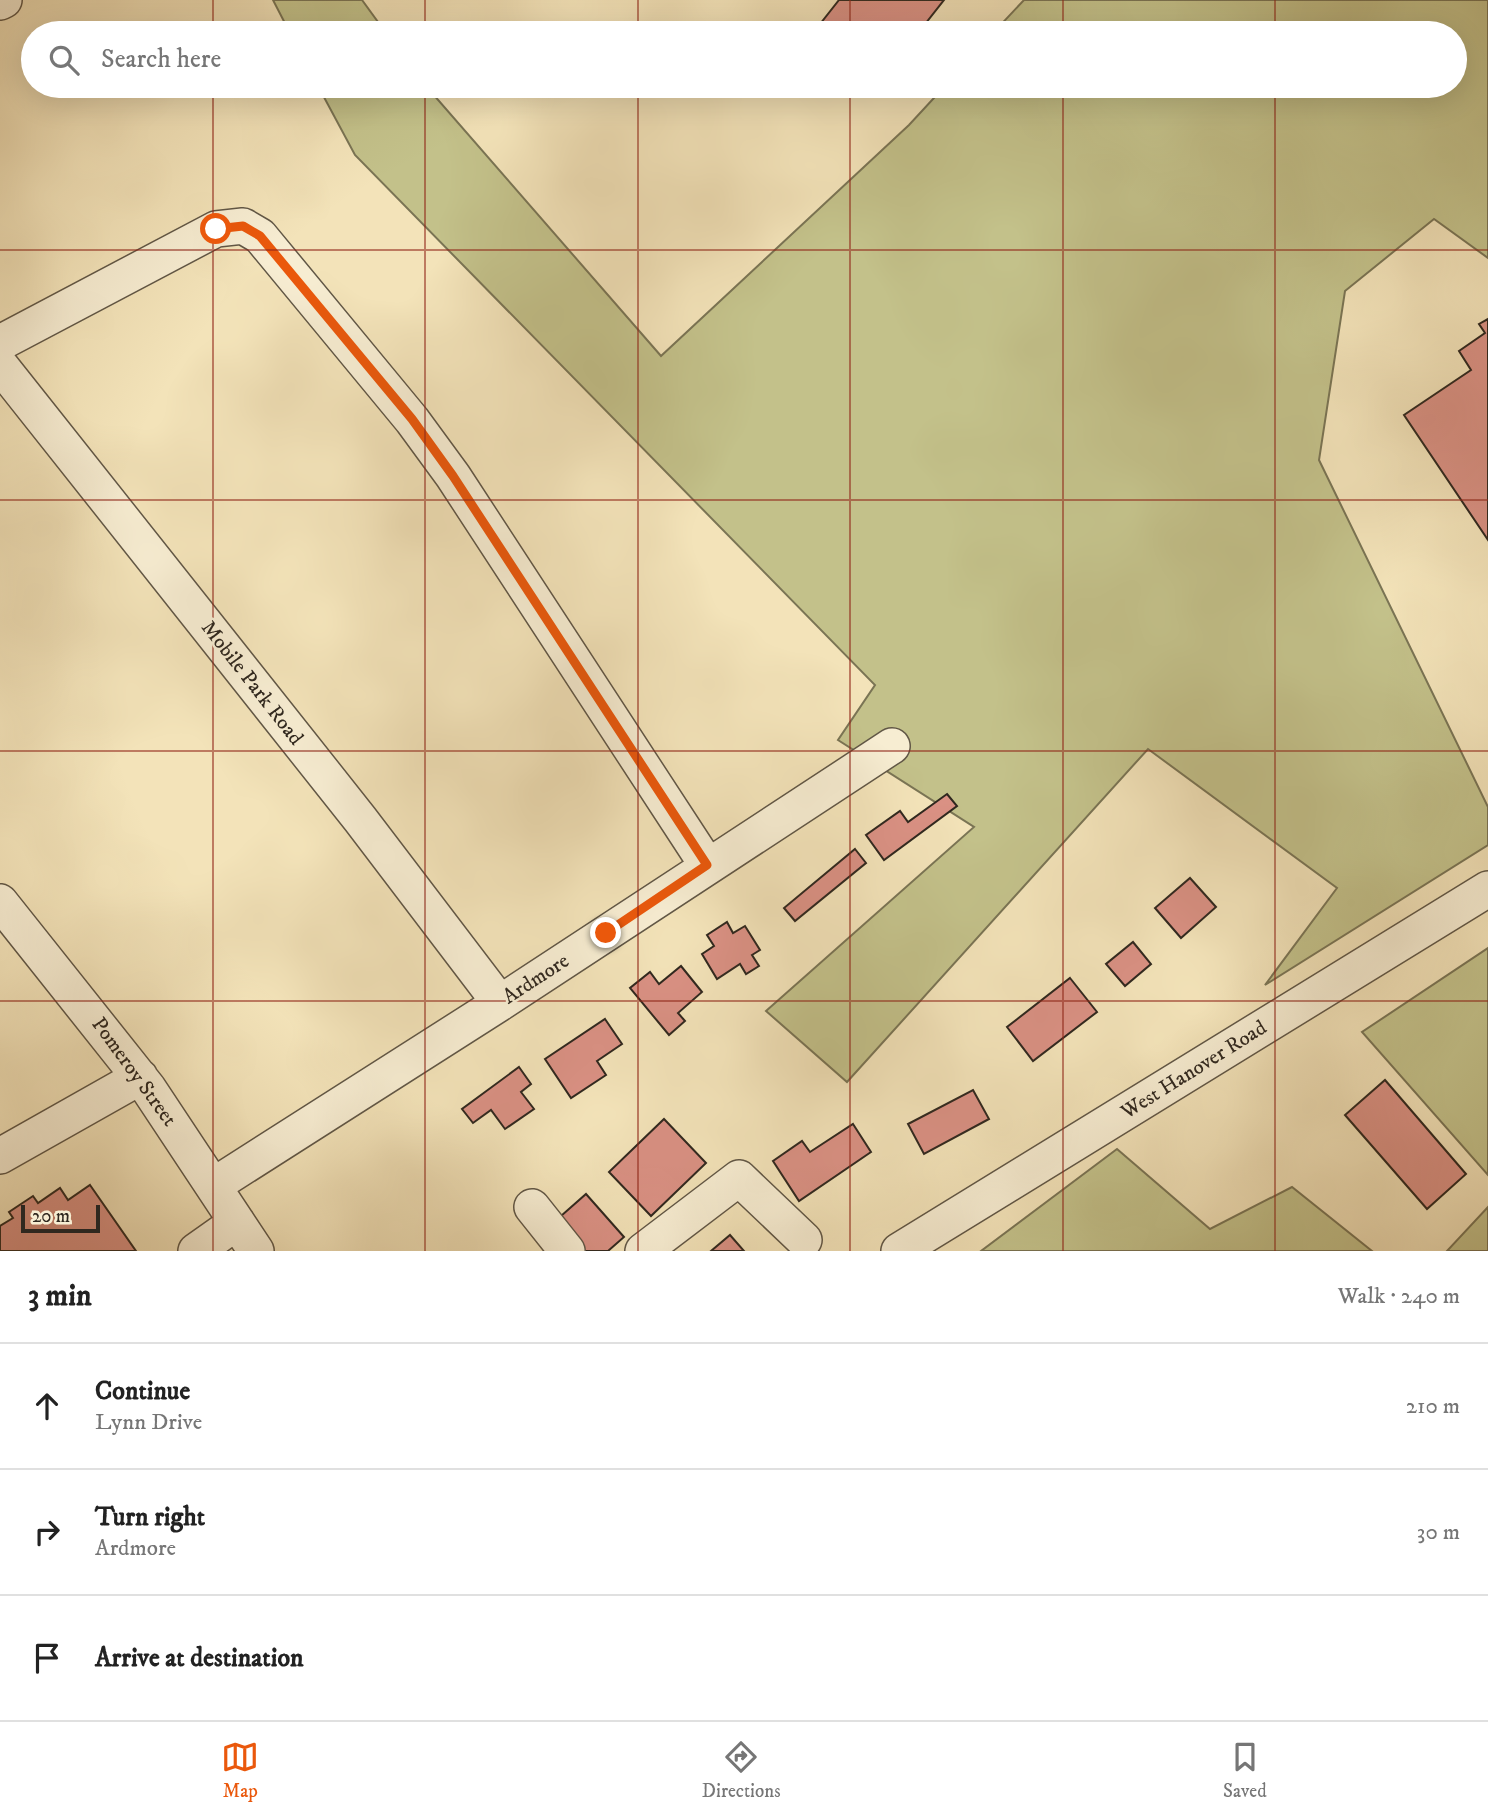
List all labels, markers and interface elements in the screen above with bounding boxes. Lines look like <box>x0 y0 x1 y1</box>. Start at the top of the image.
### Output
search box <box>21 21 1467 98</box>
icon: search <box>45 41 83 79</box>
text: Search here <box>101 43 221 76</box>
route start <box>200 213 231 244</box>
street label: Mobile Park Road <box>195 616 309 751</box>
route end <box>590 917 621 948</box>
street label: Ardmore <box>498 948 574 1010</box>
street label: Pomeroy Street <box>86 1012 182 1132</box>
street label: West Hanover Road <box>1116 1015 1272 1126</box>
scale bar <box>21 1202 100 1234</box>
text: 20 m <box>32 1205 70 1228</box>
text: 3 min <box>28 1278 92 1315</box>
text: Walk · 240 m <box>1338 1282 1460 1311</box>
text: Continue <box>95 1375 190 1408</box>
icon: ahead <box>28 1387 66 1425</box>
text: 210 m <box>1406 1392 1460 1421</box>
text: Lynn Drive <box>95 1408 202 1437</box>
text: Turn right <box>95 1501 205 1534</box>
icon: right <box>28 1513 66 1551</box>
text: 30 m <box>1417 1518 1460 1547</box>
text: Ardmore <box>95 1534 176 1563</box>
icon: arrive <box>28 1639 66 1677</box>
text: Arrive at destination <box>95 1642 304 1675</box>
tab: Map <box>221 1738 259 1803</box>
tab: Directions <box>702 1738 781 1803</box>
tab: Saved <box>1223 1738 1267 1803</box>

